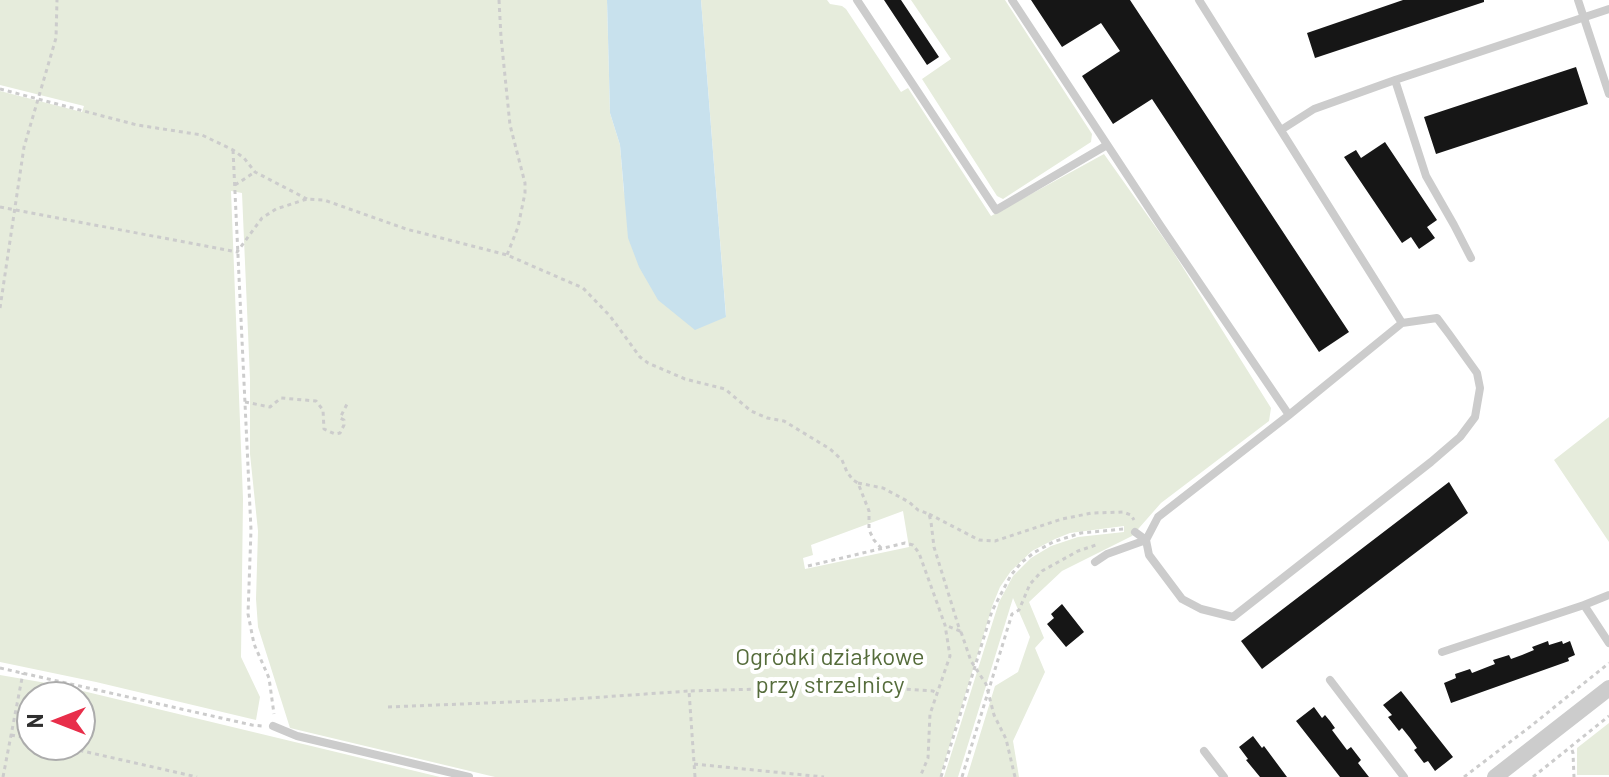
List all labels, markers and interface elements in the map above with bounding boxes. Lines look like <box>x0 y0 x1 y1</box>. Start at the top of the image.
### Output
park label: Ogródki działkowe przy strzelnicy <box>735 643 925 699</box>
north arrow <box>16 681 96 761</box>
text: N <box>21 714 47 728</box>

